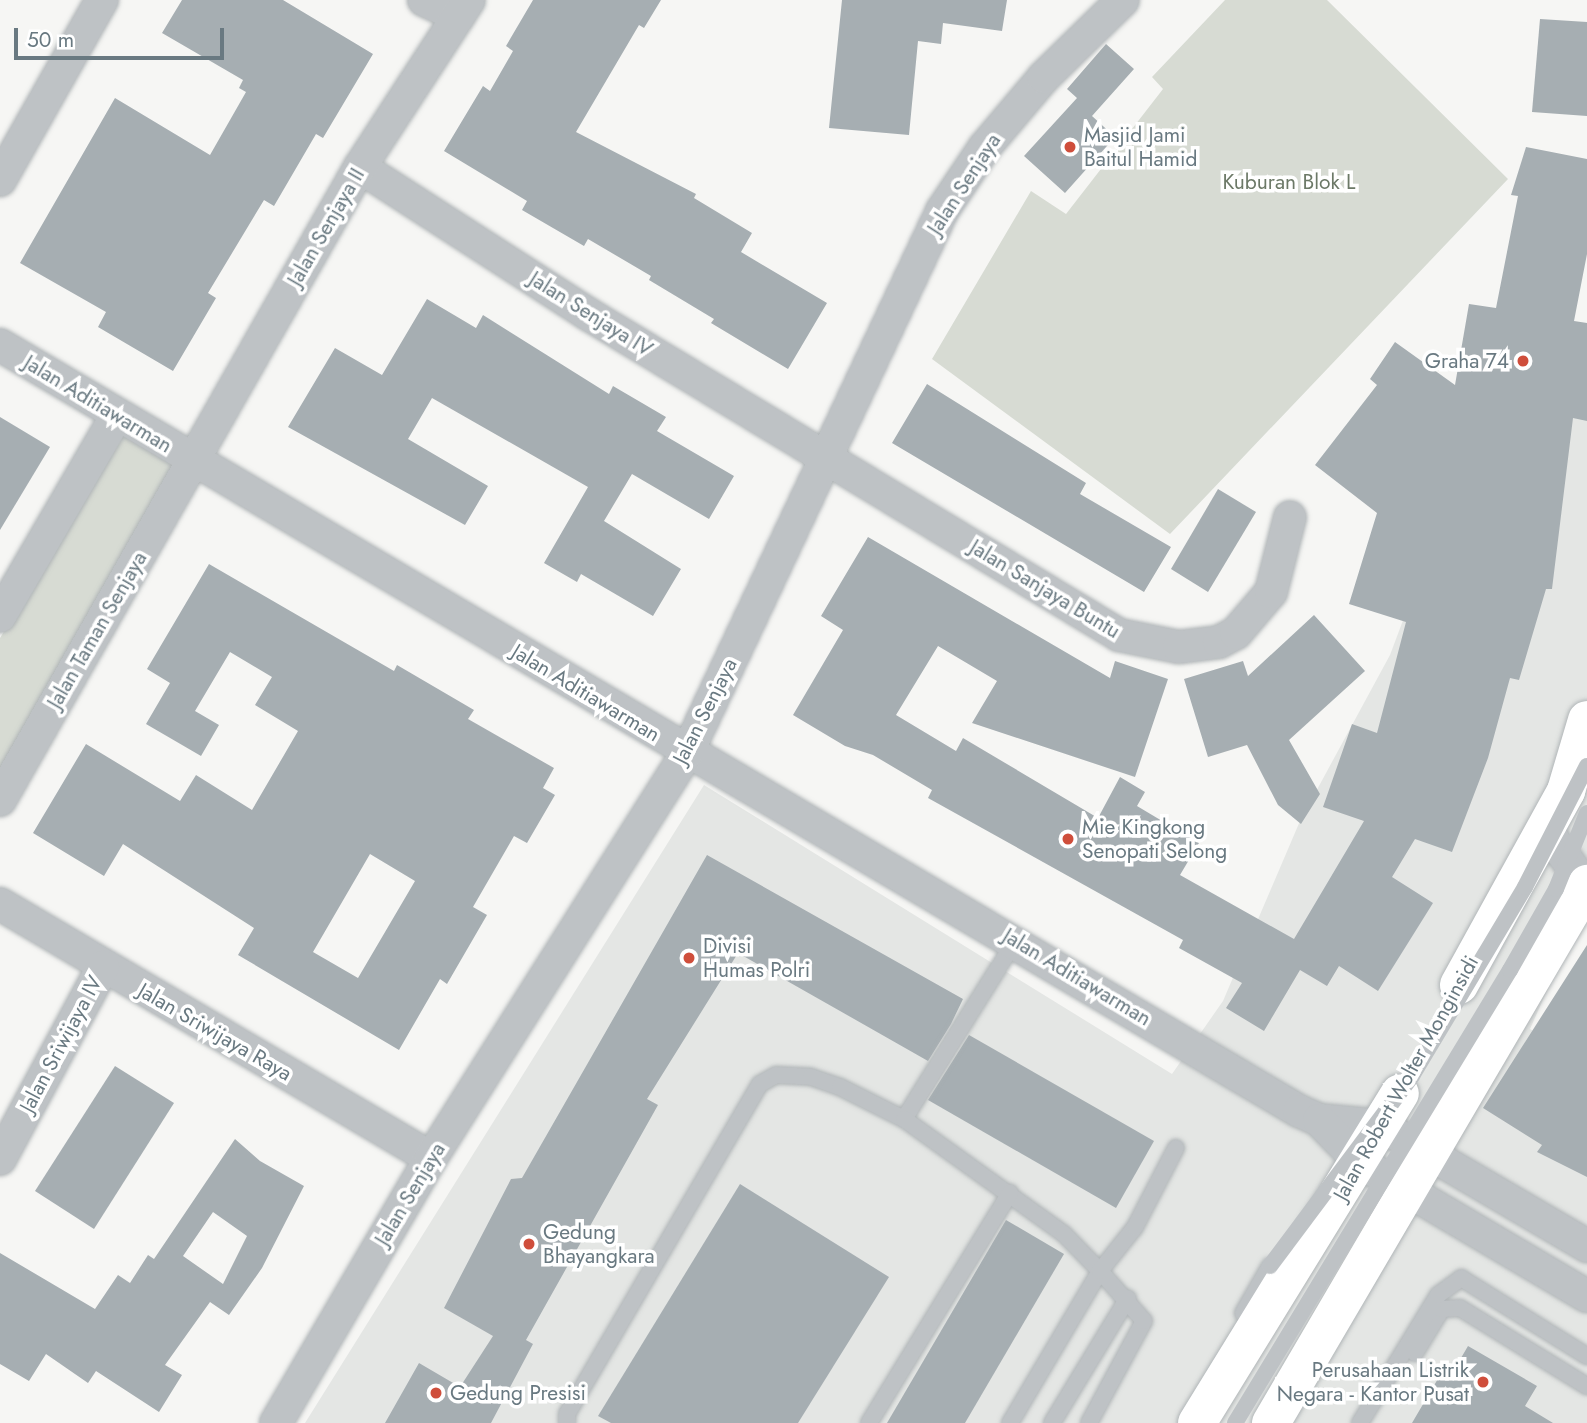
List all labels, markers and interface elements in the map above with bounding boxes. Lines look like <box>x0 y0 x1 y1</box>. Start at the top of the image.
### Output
scale bar <box>18 14 228 58</box>
text: 50 m <box>27 25 74 55</box>
place label: Masjid Jami Baitul Hamid <box>1084 122 1197 172</box>
street label: Jalan Senjaya <box>922 129 1006 239</box>
marker: Masjid Jami Baitul Hamid <box>1062 139 1078 155</box>
street label: Jalan Senjaya II <box>282 164 370 290</box>
park label: Kuburan Blok L <box>1223 169 1355 195</box>
street label: Jalan Senjaya IV <box>525 266 657 362</box>
place label: Graha 74 <box>1425 348 1509 374</box>
street label: Jalan Aditiawarman <box>19 350 177 458</box>
marker: Graha 74 <box>1515 353 1531 369</box>
street label: Jalan Sanjaya Buntu <box>965 534 1125 644</box>
street label: Jalan Taman Senjaya <box>42 547 152 713</box>
street label: Jalan Aditiawarman <box>507 639 665 747</box>
street label: Jalan Senjaya <box>668 654 742 768</box>
place label: Mie Kingkong Senopati Selong <box>1082 814 1227 864</box>
marker: Mie Kingkong Senopati Selong <box>1060 831 1076 847</box>
street label: Jalan Aditiawarman <box>998 923 1156 1031</box>
place label: Divisi Humas Polri <box>703 933 810 983</box>
marker: Divisi Humas Polri <box>681 950 697 966</box>
street label: Jalan Robert Wolter Monginsidi <box>1328 951 1484 1205</box>
street label: Jalan Sriwijaya IV <box>14 971 108 1117</box>
street label: Jalan Sriwijaya Raya <box>134 978 296 1086</box>
street label: Jalan Senjaya <box>369 1138 451 1250</box>
place label: Gedung Bhayangkara <box>543 1219 655 1269</box>
marker: Gedung Bhayangkara <box>521 1236 537 1252</box>
place label: Perusahaan Listrik Negara - Kantor Pusat <box>1277 1357 1469 1407</box>
marker: Perusahaan Listrik Negara - Kantor Pusat <box>1475 1374 1491 1390</box>
place label: Gedung Presisi <box>450 1380 586 1406</box>
marker: Gedung Presisi <box>428 1385 444 1401</box>

